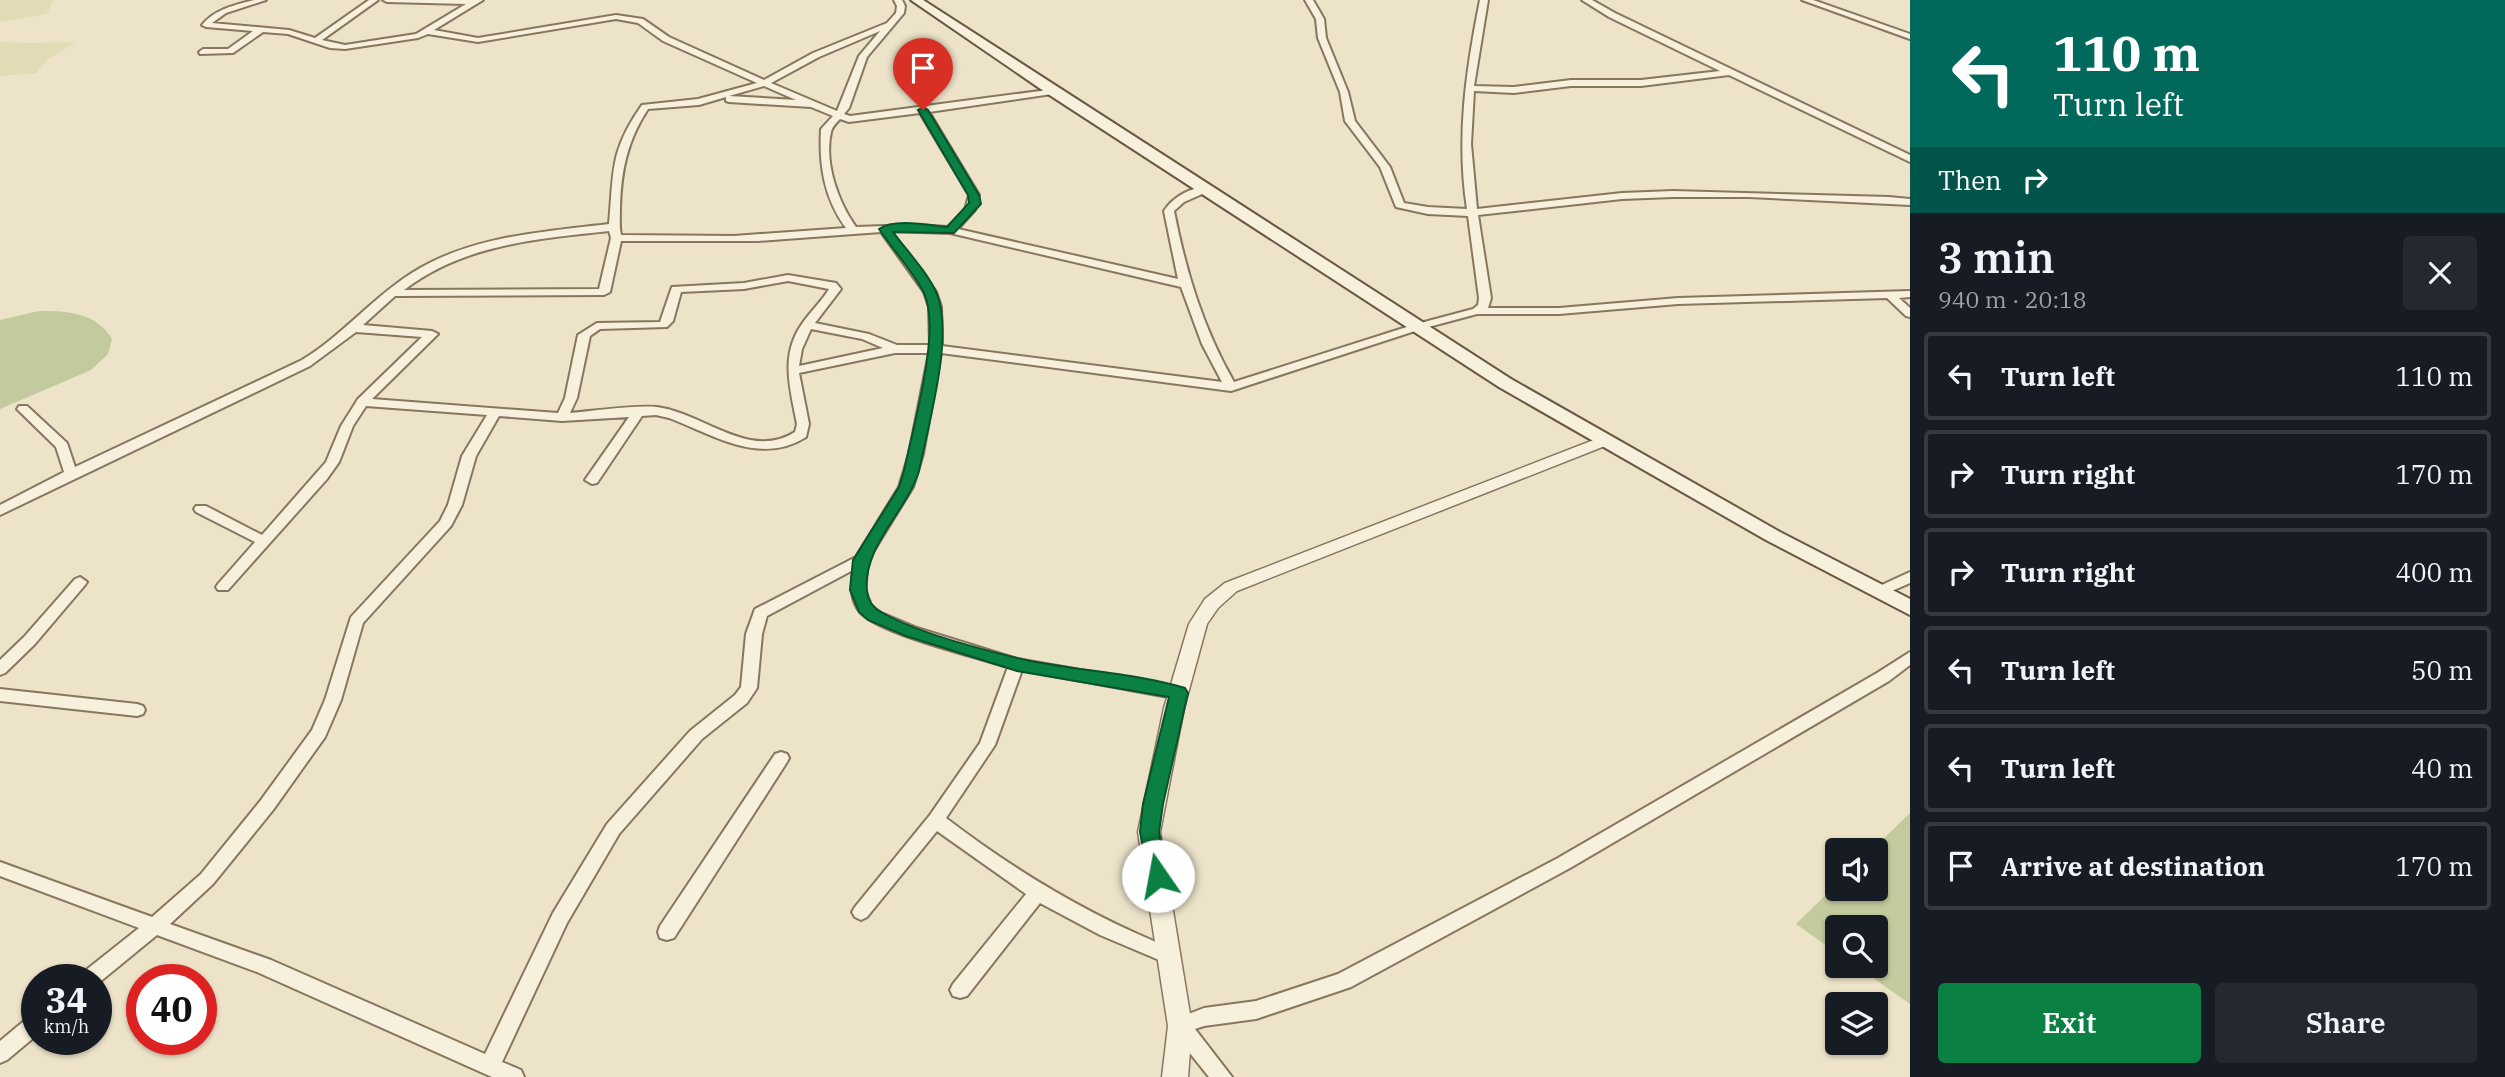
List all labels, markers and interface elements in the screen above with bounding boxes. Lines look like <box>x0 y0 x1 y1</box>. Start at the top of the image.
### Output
text: 110 m <box>2053 21 2200 84</box>
icon: left <box>1938 28 2029 119</box>
pin <box>893 38 953 110</box>
icon: arrive <box>904 49 942 87</box>
text: Turn left <box>2053 83 2184 125</box>
icon: right <box>2016 161 2054 199</box>
text: Then <box>1938 163 2002 197</box>
text: 3 min <box>1938 230 2055 285</box>
button: close <box>2403 236 2477 310</box>
text: 940 m · 20:18 <box>1938 284 2087 314</box>
icon: left <box>1942 357 1980 395</box>
text: Turn left <box>2001 359 2115 393</box>
text: 110 m <box>2395 359 2473 393</box>
icon: right <box>1942 455 1980 493</box>
text: Turn right <box>2001 457 2135 491</box>
text: 170 m <box>2395 457 2473 491</box>
icon: right <box>1942 553 1980 591</box>
text: Turn right <box>2001 555 2135 589</box>
text: 400 m <box>2395 555 2473 589</box>
icon: left <box>1942 651 1980 689</box>
text: Turn left <box>2001 653 2115 687</box>
text: 50 m <box>2411 653 2473 687</box>
icon: left <box>1942 749 1980 787</box>
text: Turn left <box>2001 751 2115 785</box>
text: 40 m <box>2411 751 2473 785</box>
map controls <box>1825 838 1888 1055</box>
button: sound <box>1825 838 1888 901</box>
position arrow <box>1121 839 1195 913</box>
icon: arrive <box>1942 847 1980 885</box>
text: Arrive at destination <box>2001 849 2265 883</box>
text: 170 m <box>2395 849 2473 883</box>
button: search <box>1825 915 1888 978</box>
speed limit sign: 40 <box>126 964 217 1055</box>
text: 34 <box>45 977 88 1023</box>
button: Exit <box>1938 983 2201 1063</box>
button: Share <box>2215 983 2477 1063</box>
button: layers <box>1825 992 1888 1055</box>
text: km/h <box>44 1015 89 1038</box>

